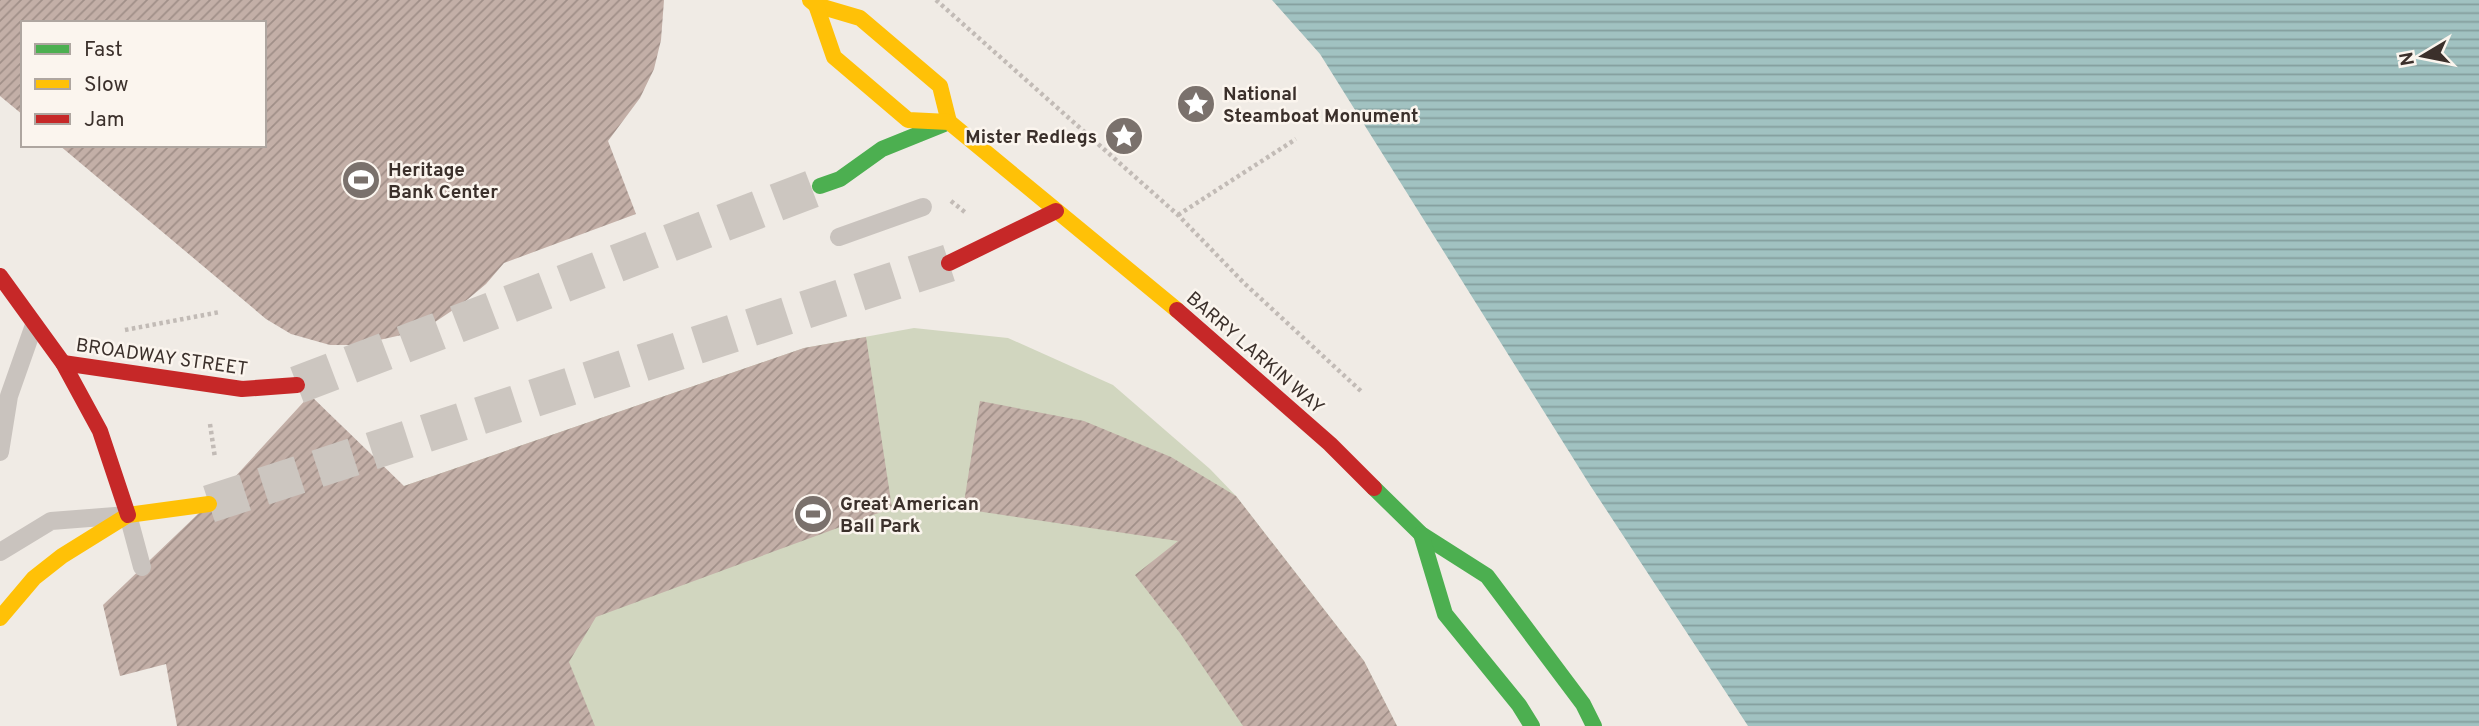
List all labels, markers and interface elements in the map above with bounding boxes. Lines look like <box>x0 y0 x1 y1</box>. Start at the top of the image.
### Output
legend <box>21 21 266 147</box>
north arrow <box>2388 21 2458 91</box>
text: Fast <box>84 37 123 64</box>
text: N <box>2395 50 2421 67</box>
text: Slow <box>84 72 129 99</box>
place icon: National Steamboat Monument <box>1175 83 1217 125</box>
place label: National Steamboat Monument <box>1223 83 1418 129</box>
text: Jam <box>84 107 125 134</box>
place icon: Mister Redlegs <box>1103 115 1145 157</box>
place label: Mister Redlegs <box>965 126 1097 150</box>
sports icon: Heritage Bank Center <box>340 159 382 201</box>
place label: Heritage Bank Center <box>388 159 498 205</box>
street label: BARRY LARKIN WAY <box>1181 287 1329 420</box>
street label: BROADWAY STREET <box>74 334 249 382</box>
sports icon: Great American Ball Park <box>792 493 834 535</box>
place label: Great American Ball Park <box>840 493 979 539</box>

